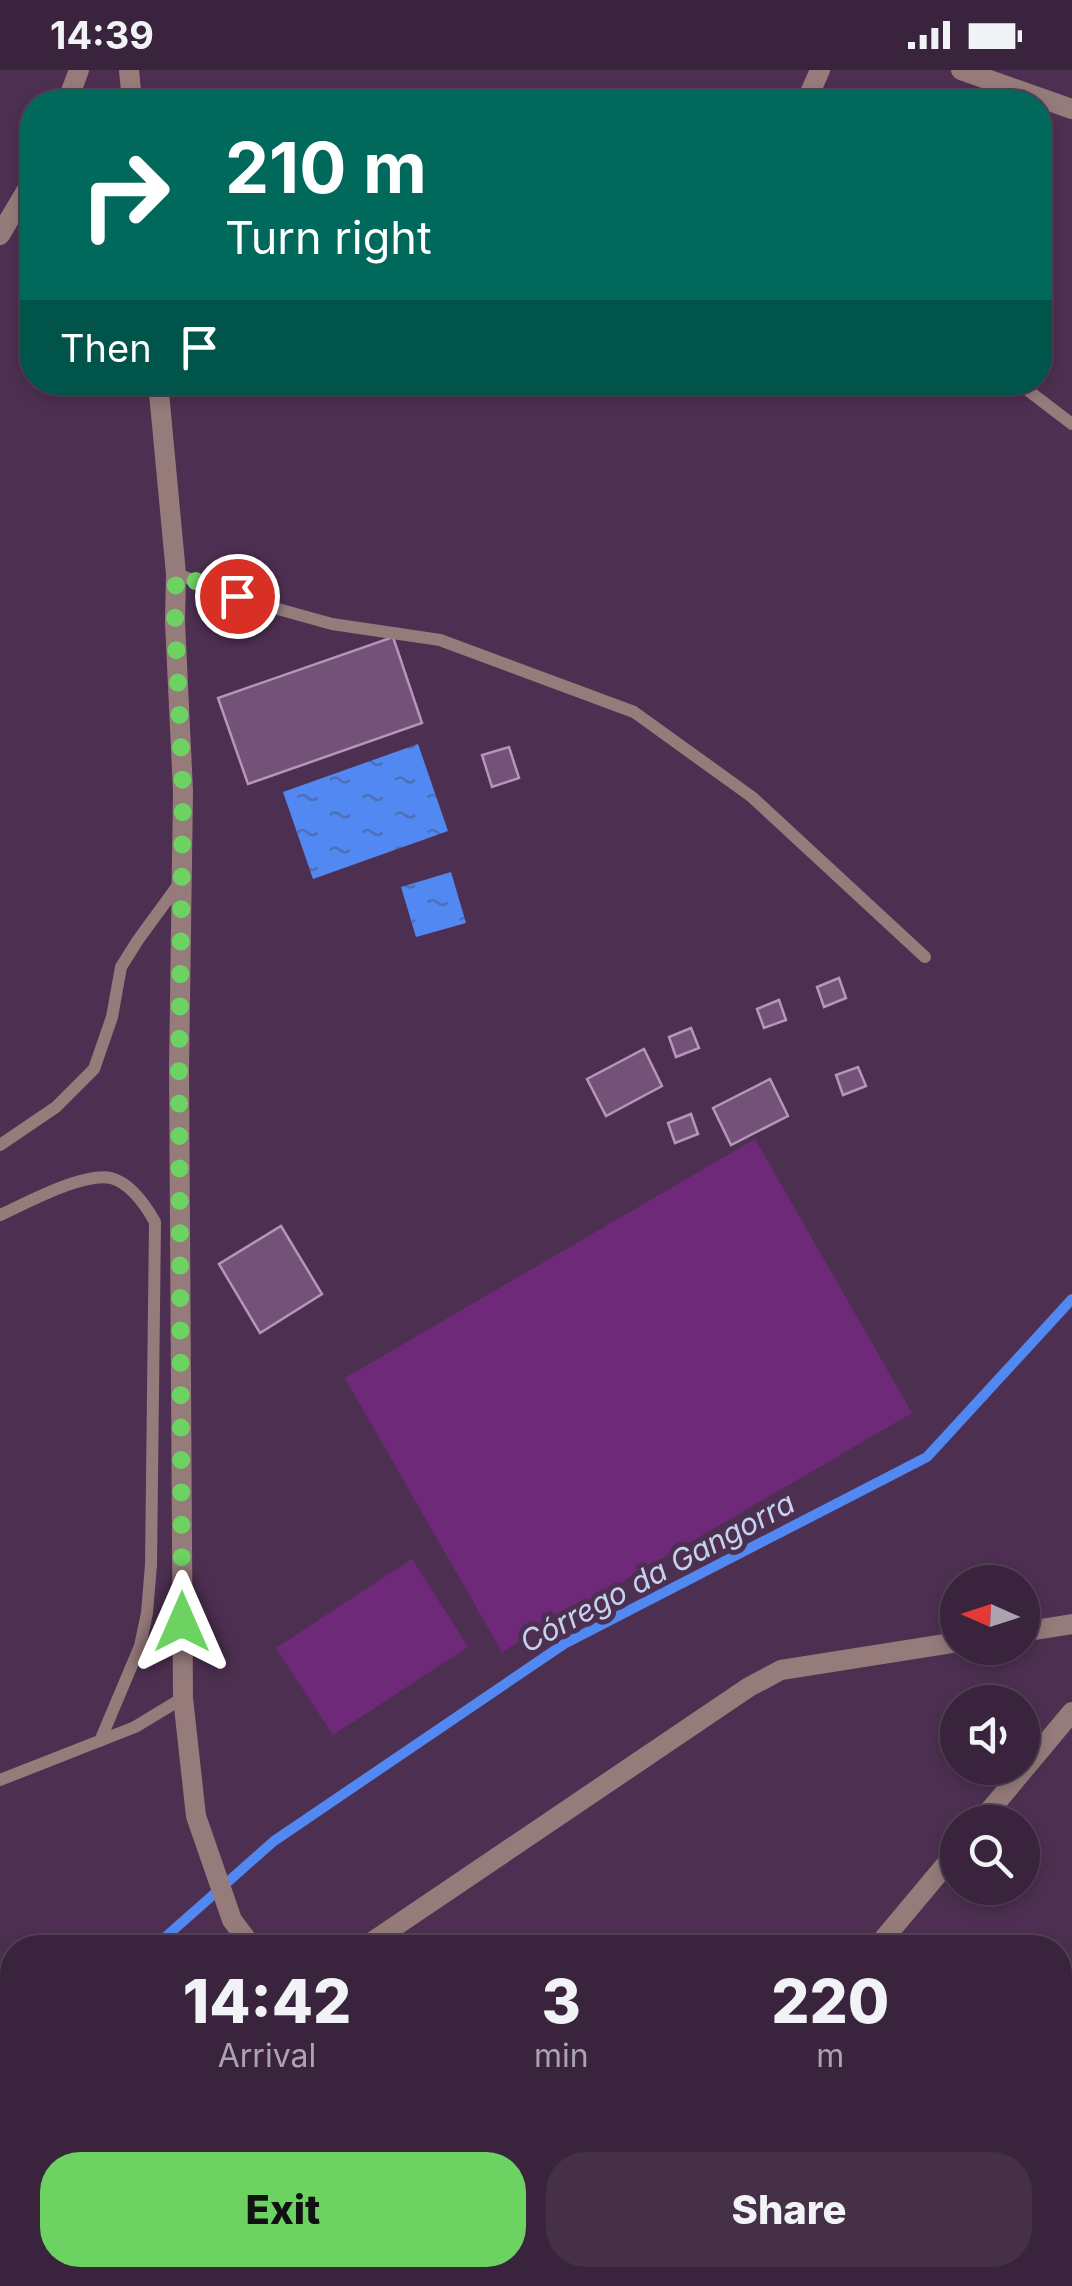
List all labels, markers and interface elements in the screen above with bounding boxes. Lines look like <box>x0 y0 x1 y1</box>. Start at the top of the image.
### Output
text: 14:39 <box>50 12 154 58</box>
text: 210 m <box>225 125 427 210</box>
icon: right <box>60 130 190 260</box>
text: Turn right <box>225 210 432 265</box>
icon: arrive <box>172 320 227 375</box>
text: Then <box>60 325 152 371</box>
pin <box>195 554 280 639</box>
icon: arrive <box>210 569 265 624</box>
water label: Córrego da Gangorra <box>514 1484 800 1660</box>
north arrow <box>940 1565 1040 1665</box>
map controls <box>940 1565 1040 1905</box>
position arrow <box>130 1570 234 1674</box>
button: sound <box>940 1685 1040 1785</box>
button: search <box>940 1805 1040 1905</box>
text: 14:42 <box>183 1965 351 2037</box>
text: 3 <box>542 1965 581 2037</box>
text: 220 <box>771 1965 889 2037</box>
text: Arrival <box>218 2036 316 2075</box>
text: min <box>534 2036 589 2075</box>
text: m <box>816 2036 844 2075</box>
button: Exit <box>40 2152 526 2267</box>
button: Share <box>546 2152 1032 2267</box>

